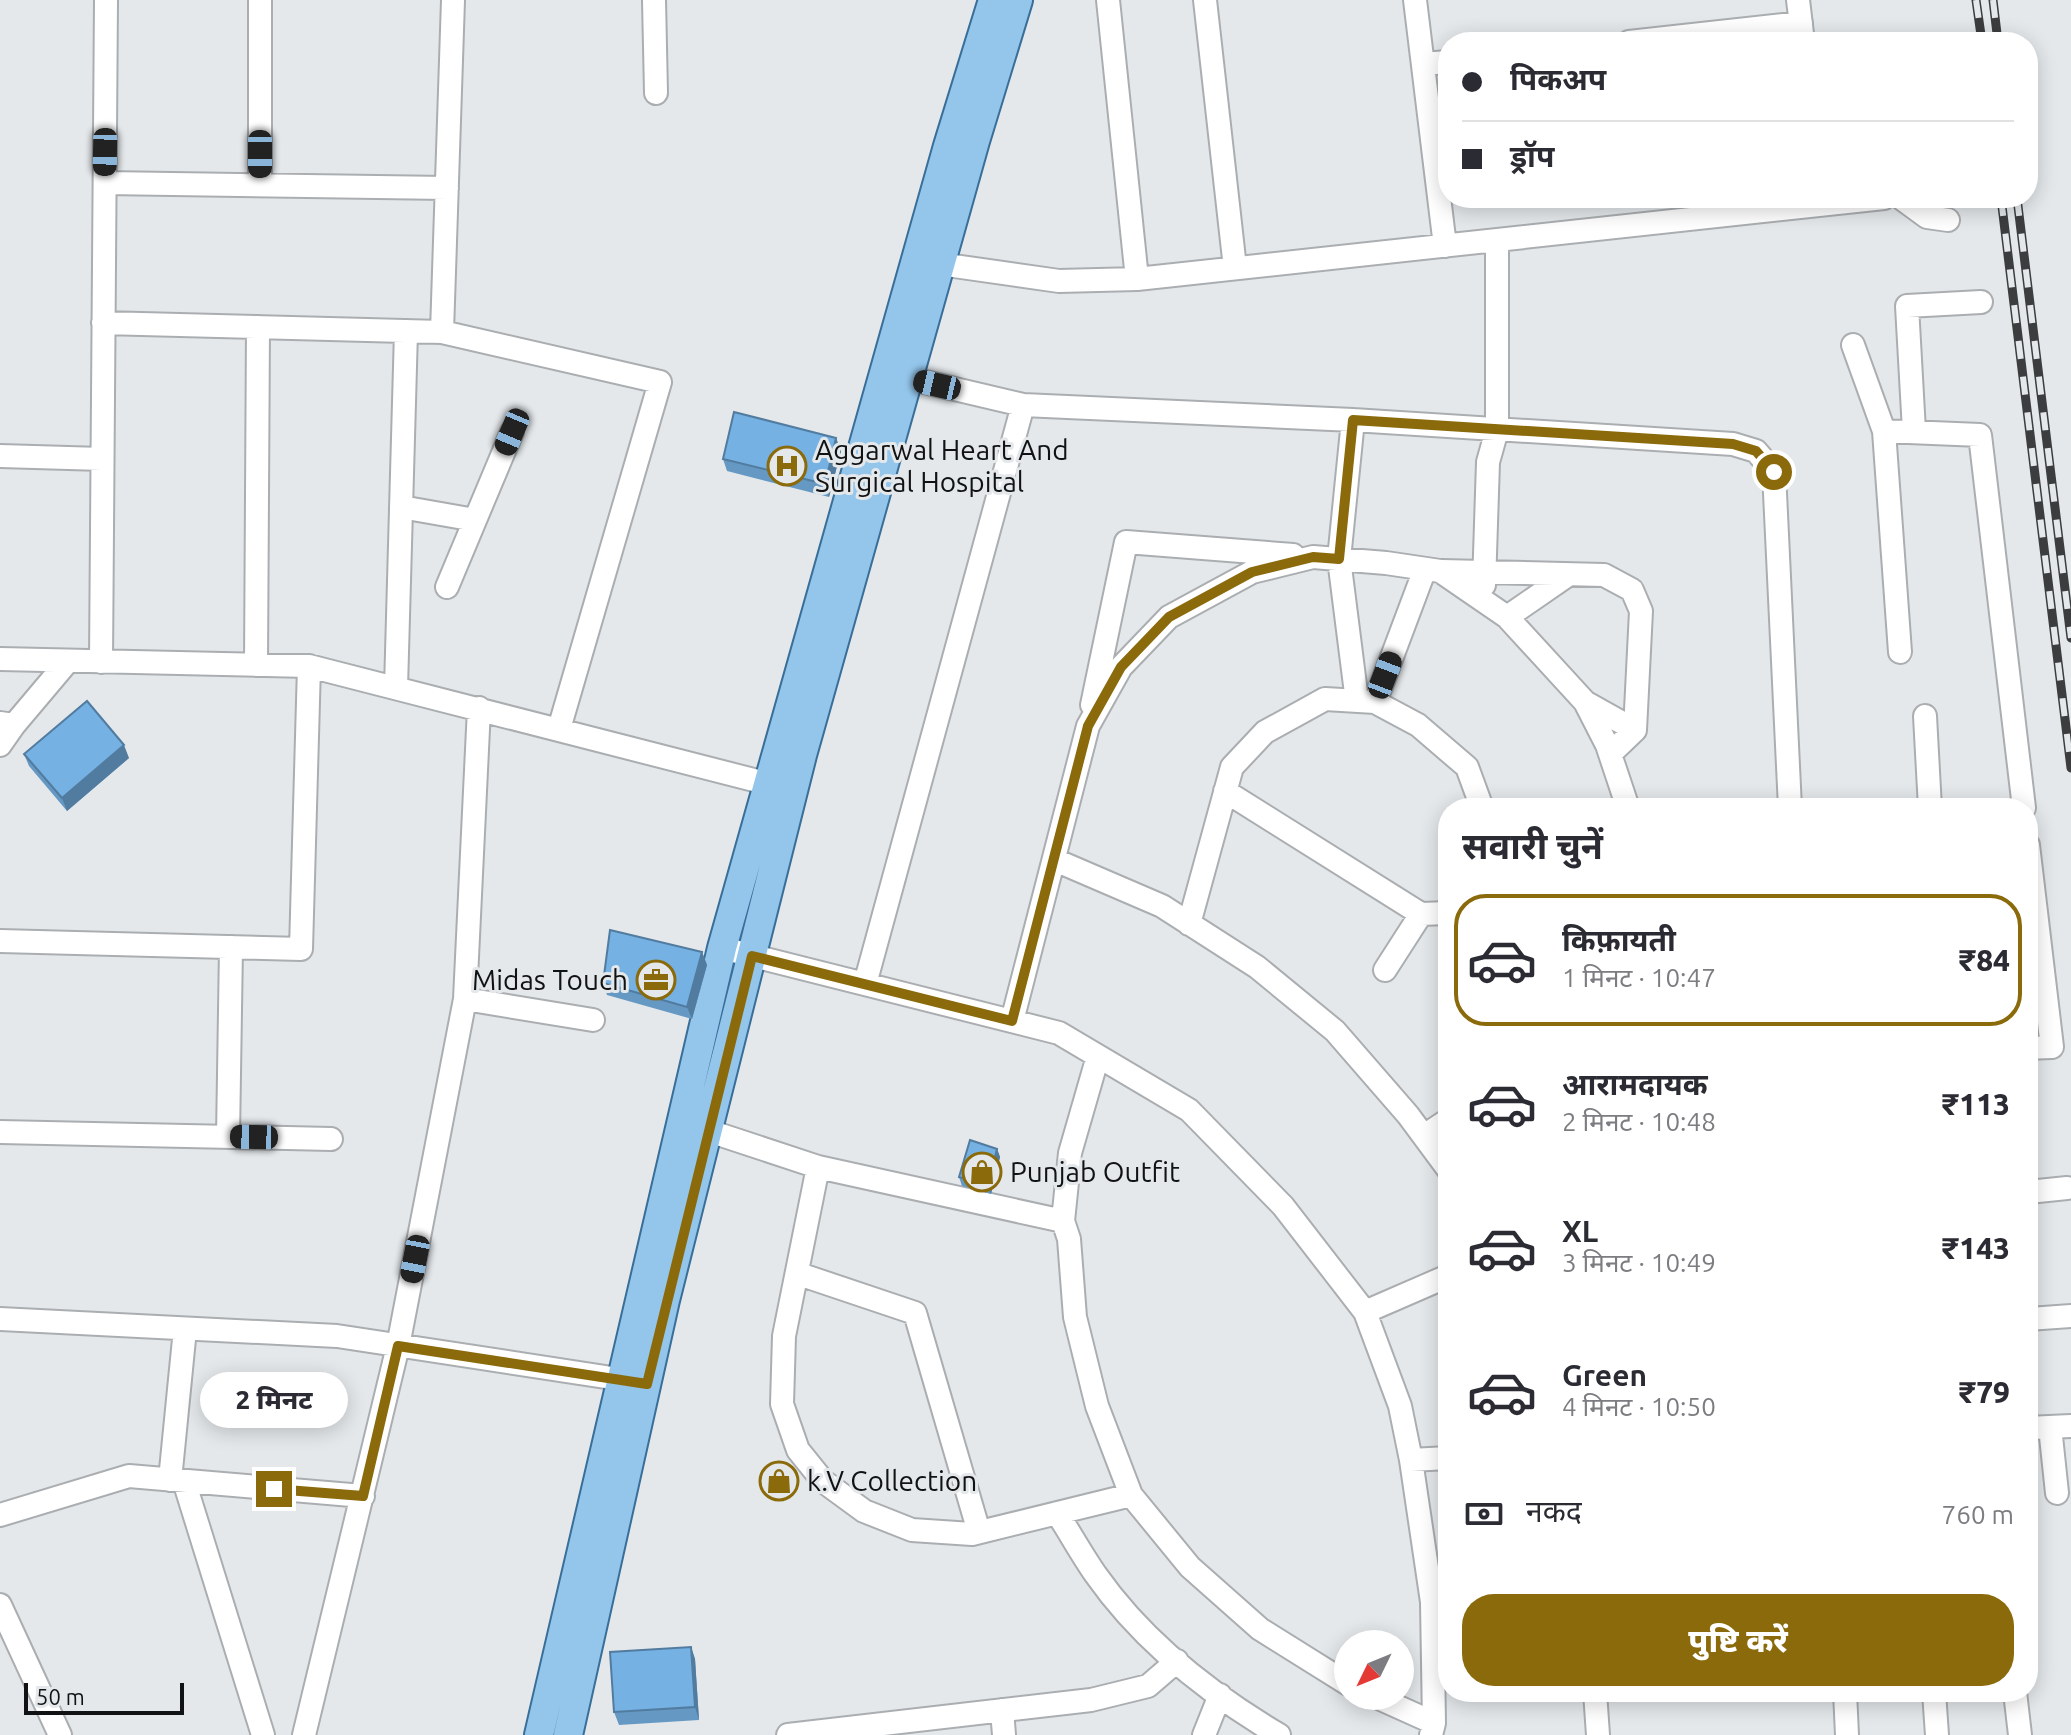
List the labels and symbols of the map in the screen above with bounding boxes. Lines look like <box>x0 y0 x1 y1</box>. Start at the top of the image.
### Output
car <box>93 128 117 176</box>
car <box>248 130 272 178</box>
car <box>911 368 963 402</box>
car <box>492 405 532 459</box>
place label: Aggarwal Heart And Surgical Hospital <box>815 434 1069 497</box>
hospital icon: Aggarwal Heart And Surgical Hospital <box>766 445 808 487</box>
route start <box>1756 454 1792 490</box>
car <box>1365 648 1405 702</box>
office icon: Midas Touch <box>635 959 677 1001</box>
place label: Midas Touch <box>472 964 628 995</box>
car <box>230 1125 278 1149</box>
shop icon: Punjab Outfit <box>961 1151 1003 1193</box>
place label: Punjab Outfit <box>1010 1156 1180 1187</box>
car <box>399 1233 431 1285</box>
callout: 2 मिनट <box>200 1373 348 1429</box>
shop icon: k.V Collection <box>758 1460 800 1502</box>
place label: k.V Collection <box>807 1465 977 1496</box>
route end <box>256 1471 292 1507</box>
north arrow <box>1334 1630 1414 1710</box>
scale bar <box>24 1679 184 1715</box>

